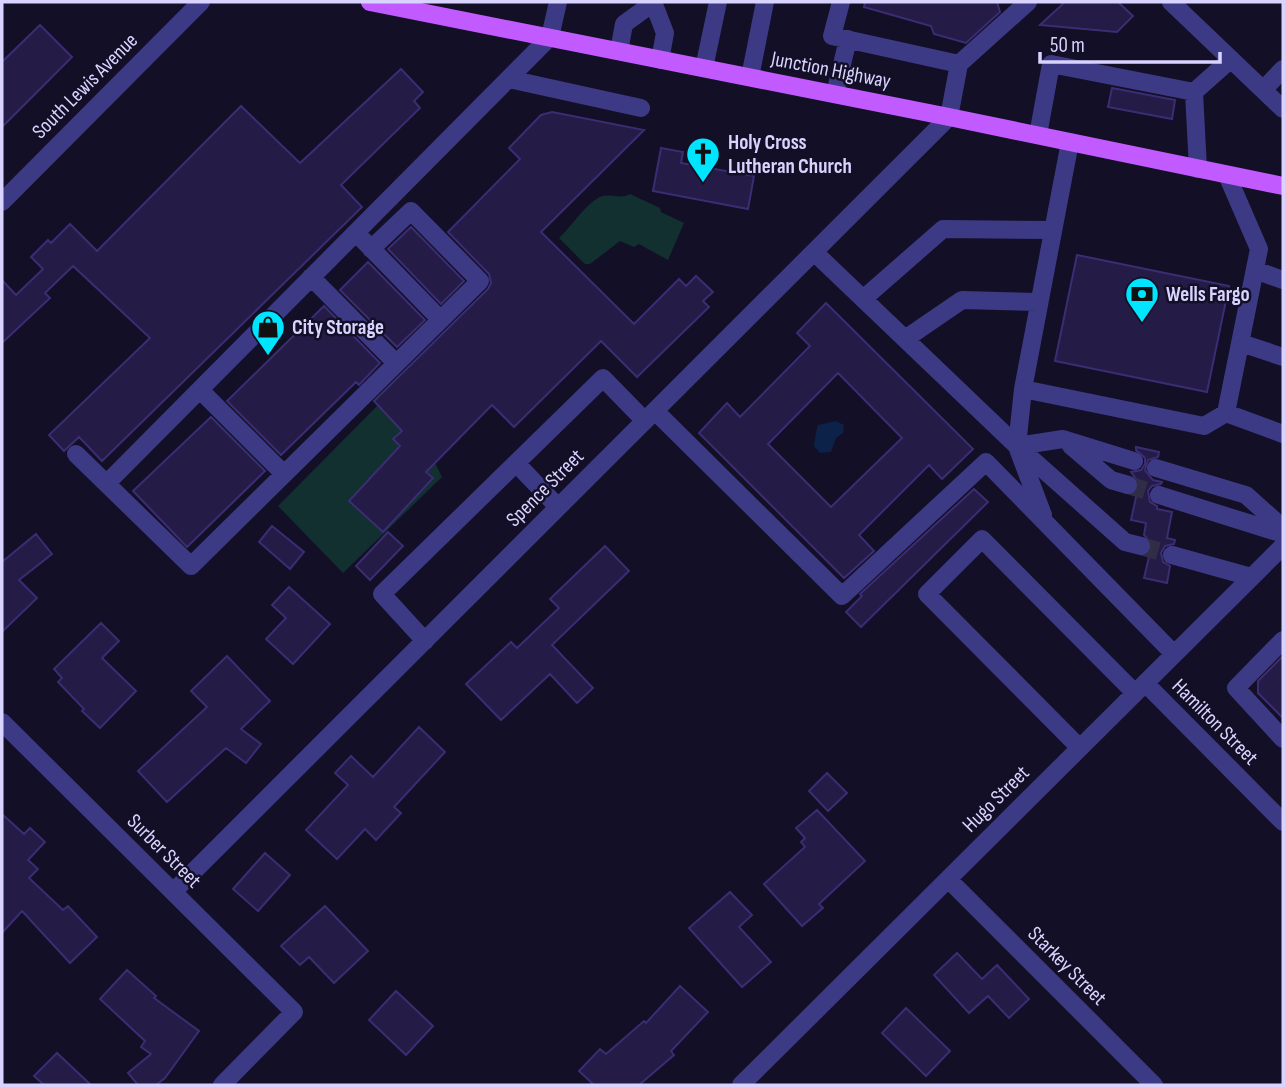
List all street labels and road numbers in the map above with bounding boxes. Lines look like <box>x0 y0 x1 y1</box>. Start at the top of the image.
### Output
street label: South Lewis Avenue <box>27 28 143 144</box>
street label: Junction Highway <box>768 46 893 94</box>
street label: Spence Street <box>501 444 589 532</box>
street label: Hamilton Street <box>1167 674 1263 770</box>
street label: Hugo Street <box>957 760 1035 838</box>
street label: Surber Street <box>122 809 206 893</box>
street label: Starkey Street <box>1022 921 1112 1011</box>

